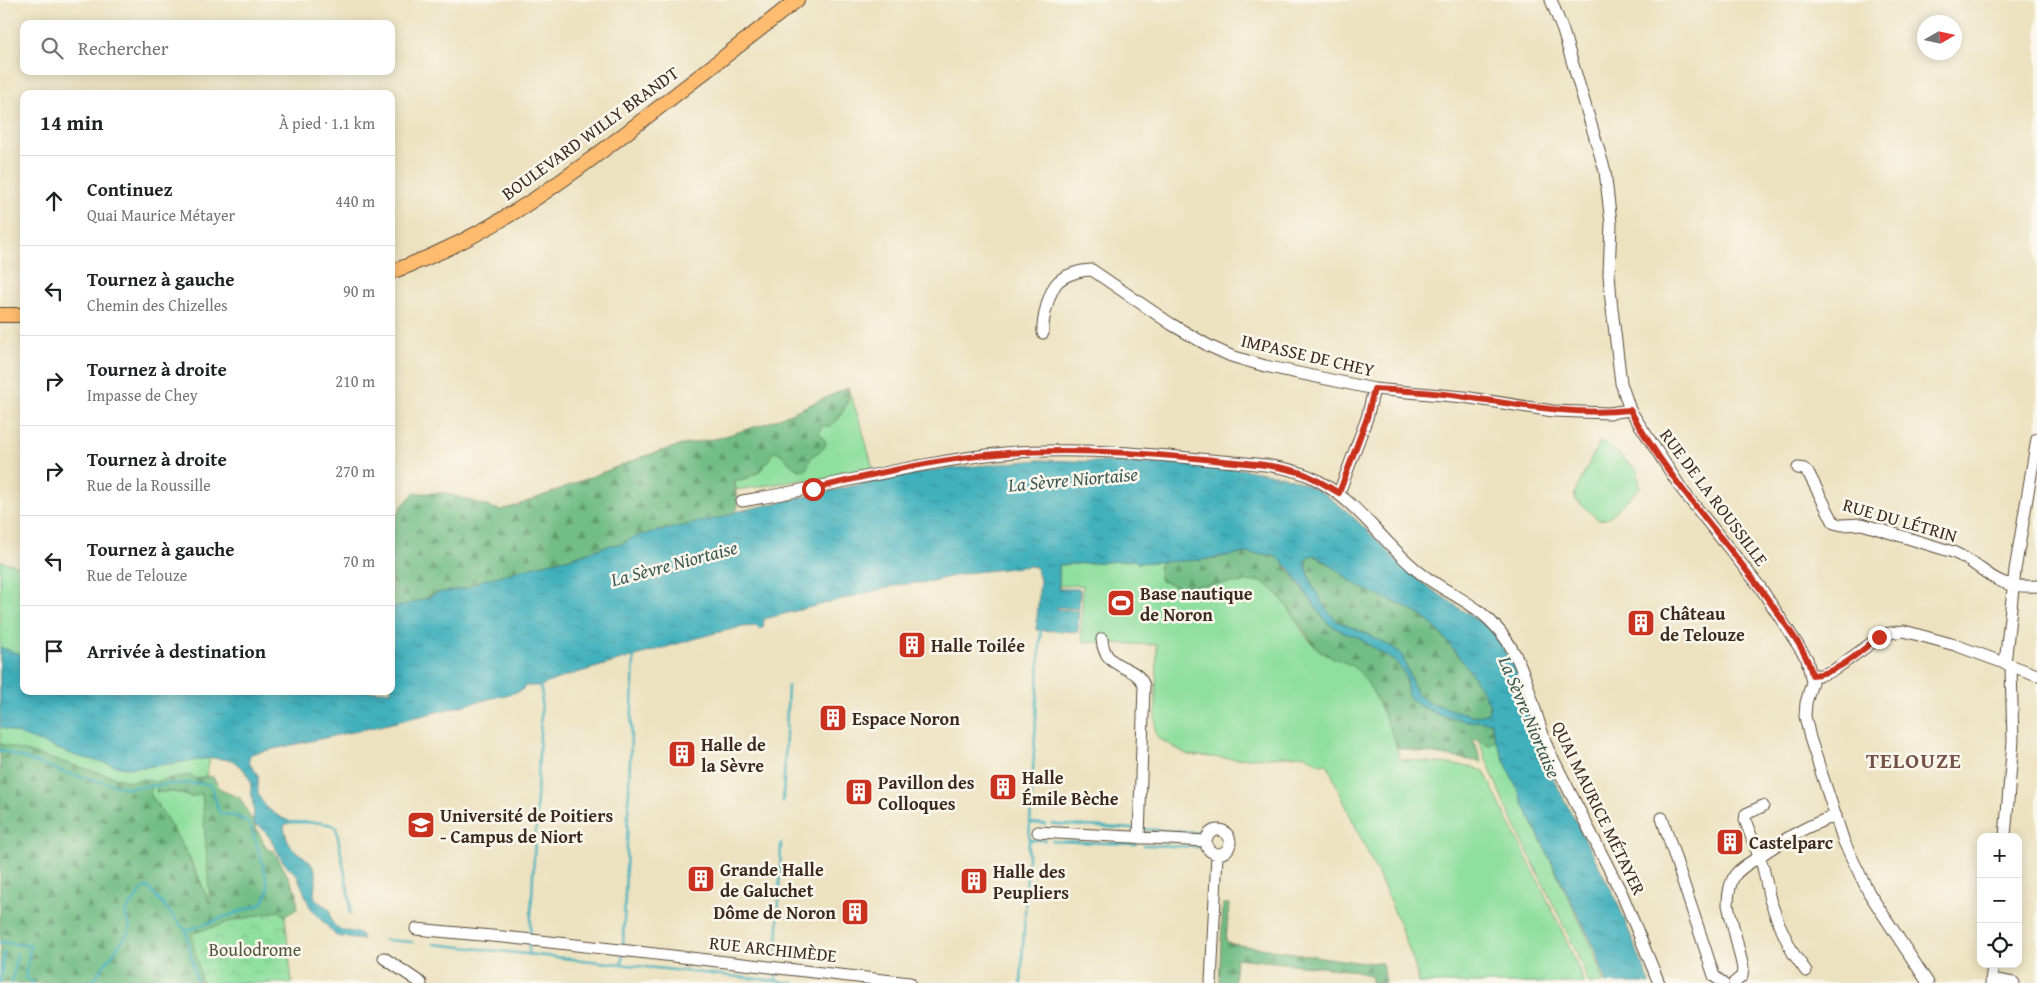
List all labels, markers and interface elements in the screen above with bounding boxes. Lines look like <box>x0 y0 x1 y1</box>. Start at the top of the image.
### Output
north arrow <box>1917 15 1962 60</box>
search box <box>20 20 395 75</box>
icon: search <box>38 34 66 62</box>
text: Rechercher <box>78 34 169 62</box>
street label: BOULEVARD WILLY BRANDT <box>496 59 684 207</box>
text: 14 min <box>40 107 103 138</box>
text: À pied · 1.1 km <box>279 111 375 135</box>
text: Continuez <box>87 175 173 203</box>
icon: ahead <box>40 187 68 215</box>
text: 440 m <box>335 189 375 213</box>
text: Quai Maurice Métayer <box>87 203 235 227</box>
text: Tournez à gauche <box>87 265 235 293</box>
icon: left <box>40 277 68 305</box>
text: 90 m <box>343 279 375 303</box>
text: Chemin des Chizelles <box>87 293 228 317</box>
street label: IMPASSE DE CHEY <box>1239 327 1378 384</box>
text: Tournez à droite <box>87 355 227 383</box>
icon: right <box>40 367 68 395</box>
text: 210 m <box>335 369 375 393</box>
text: Impasse de Chey <box>87 383 198 407</box>
street label: RUE DE LA ROUSSILLE <box>1653 423 1775 571</box>
text: Tournez à droite <box>87 445 227 473</box>
icon: right <box>40 457 68 485</box>
text: 270 m <box>335 459 375 483</box>
water label: La Sèvre Niortaise <box>1006 459 1139 499</box>
text: Rue de la Roussille <box>87 473 211 497</box>
route start <box>802 478 825 501</box>
street label: RUE DU LÉTRIN <box>1840 491 1960 549</box>
water label: La Sèvre Niortaise <box>607 533 741 594</box>
text: Tournez à gauche <box>87 535 235 563</box>
icon: left <box>40 547 68 575</box>
text: 70 m <box>343 549 375 573</box>
text: Rue de Telouze <box>87 563 187 587</box>
place label: Base nautique de Noron <box>1140 580 1253 628</box>
sports icon: Base nautique de Noron <box>1106 588 1136 618</box>
place label: Château de Telouze <box>1660 600 1745 648</box>
building icon: Château de Telouze <box>1626 608 1656 638</box>
route end <box>1868 626 1891 649</box>
building icon: Halle Toilée <box>897 630 927 660</box>
place label: Halle Toilée <box>931 632 1025 659</box>
icon: arrive <box>40 637 68 665</box>
text: Arrivée à destination <box>87 637 266 665</box>
water label: La Sèvre Niortaise <box>1491 651 1568 783</box>
building icon: Espace Noron <box>818 703 848 733</box>
place label: Espace Noron <box>852 705 960 732</box>
street label: QUAI MAURICE MÉTAYER <box>1545 717 1653 900</box>
place label: Halle de la Sèvre <box>701 731 766 779</box>
building icon: Halle de la Sèvre <box>667 739 697 769</box>
district label: TELOUZE <box>1866 744 1962 776</box>
place label: Halle Émile Bèche <box>1022 764 1119 812</box>
place label: Pavillon des Colloques <box>878 769 975 817</box>
building icon: Halle Émile Bèche <box>988 772 1018 802</box>
building icon: Pavillon des Colloques <box>844 777 874 807</box>
place label: Université de Poitiers - Campus de Niort <box>440 802 613 850</box>
school or university icon: Université de Poitiers - Campus de Niort <box>406 810 436 840</box>
building icon: Castelparc <box>1715 827 1745 857</box>
place label: Castelparc <box>1749 829 1833 856</box>
map controls <box>1977 833 2022 968</box>
button: + <box>1977 833 2022 878</box>
place label: Grande Halle de Galuchet <box>720 856 824 904</box>
place label: Halle des Peupliers <box>993 858 1069 906</box>
building icon: Grande Halle de Galuchet <box>686 864 716 894</box>
building icon: Halle des Peupliers <box>959 866 989 896</box>
button: − <box>1977 878 2022 923</box>
building icon: Dôme de Noron <box>840 897 870 927</box>
place label: Dôme de Noron <box>714 899 836 926</box>
button: locate <box>1977 923 2022 968</box>
street label: RUE ARCHIMÈDE <box>708 929 838 969</box>
park label: Boulodrome <box>209 936 301 963</box>

